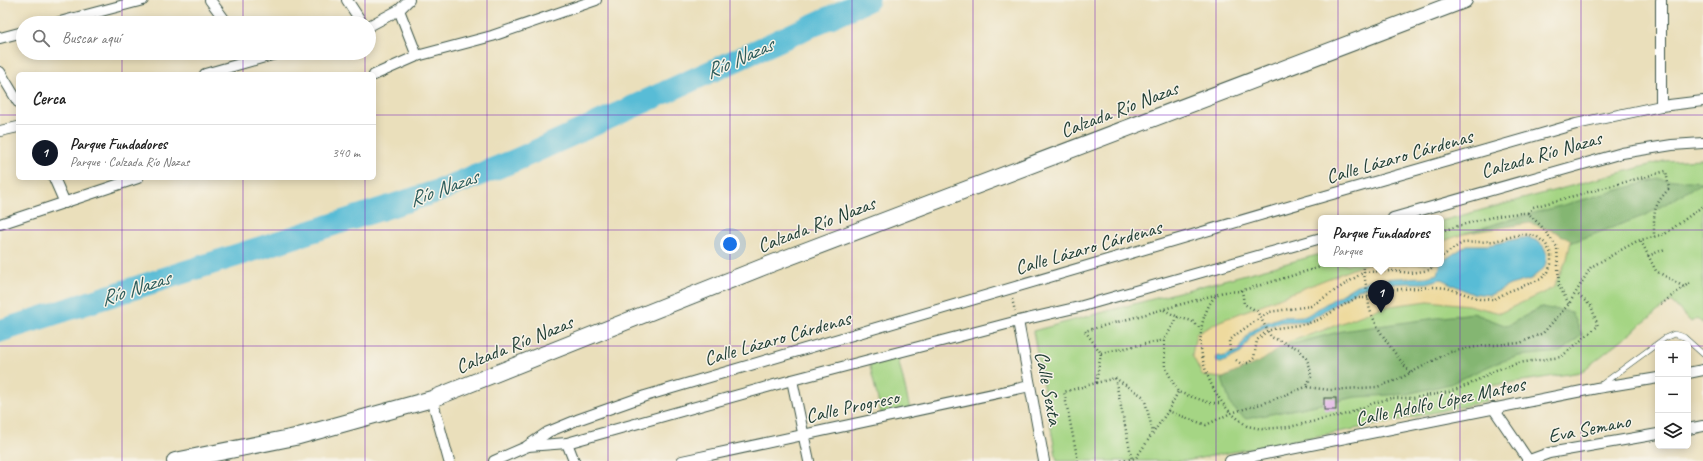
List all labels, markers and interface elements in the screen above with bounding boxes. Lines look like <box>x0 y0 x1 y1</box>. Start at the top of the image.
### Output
search box <box>16 16 376 60</box>
icon: search <box>30 27 52 49</box>
text: Buscar aquí <box>62 29 121 48</box>
water label: Río Nazas <box>701 30 780 84</box>
street label: Calzada Río Nazas <box>1057 75 1184 143</box>
text: Cerca <box>32 88 65 109</box>
street label: Calle Lázaro Cárdenas <box>1323 123 1477 189</box>
street label: Calzada Río Nazas <box>1478 125 1607 184</box>
text: Parque Fundadores <box>70 135 167 154</box>
text: 1 <box>42 145 48 161</box>
text: 340 m <box>332 145 360 161</box>
text: Parque · Calzada Río Nazas <box>70 154 189 170</box>
water label: Río Nazas <box>405 162 484 212</box>
street label: Calzada Río Nazas <box>754 190 881 258</box>
street label: Calle Lázaro Cárdenas <box>1012 214 1166 280</box>
popup <box>1318 215 1444 267</box>
text: Parque Fundadores <box>1333 224 1429 243</box>
your location <box>720 234 740 254</box>
text: Parque <box>1333 243 1362 259</box>
water label: Río Nazas <box>97 263 176 311</box>
pin: 1 <box>1368 280 1394 313</box>
street label: Calle Lázaro Cárdenas <box>701 305 855 371</box>
street label: Calzada Río Nazas <box>452 309 579 379</box>
map controls <box>1655 341 1691 449</box>
button: + <box>1655 341 1691 377</box>
street label: Calle Sexta <box>1029 349 1068 428</box>
street label: Calle Adolfo López Mateos <box>1353 371 1529 432</box>
button: − <box>1655 377 1691 413</box>
street label: Calle Progreso <box>803 384 903 429</box>
street label: Eva Semano <box>1546 408 1633 449</box>
button: layers <box>1655 413 1691 449</box>

